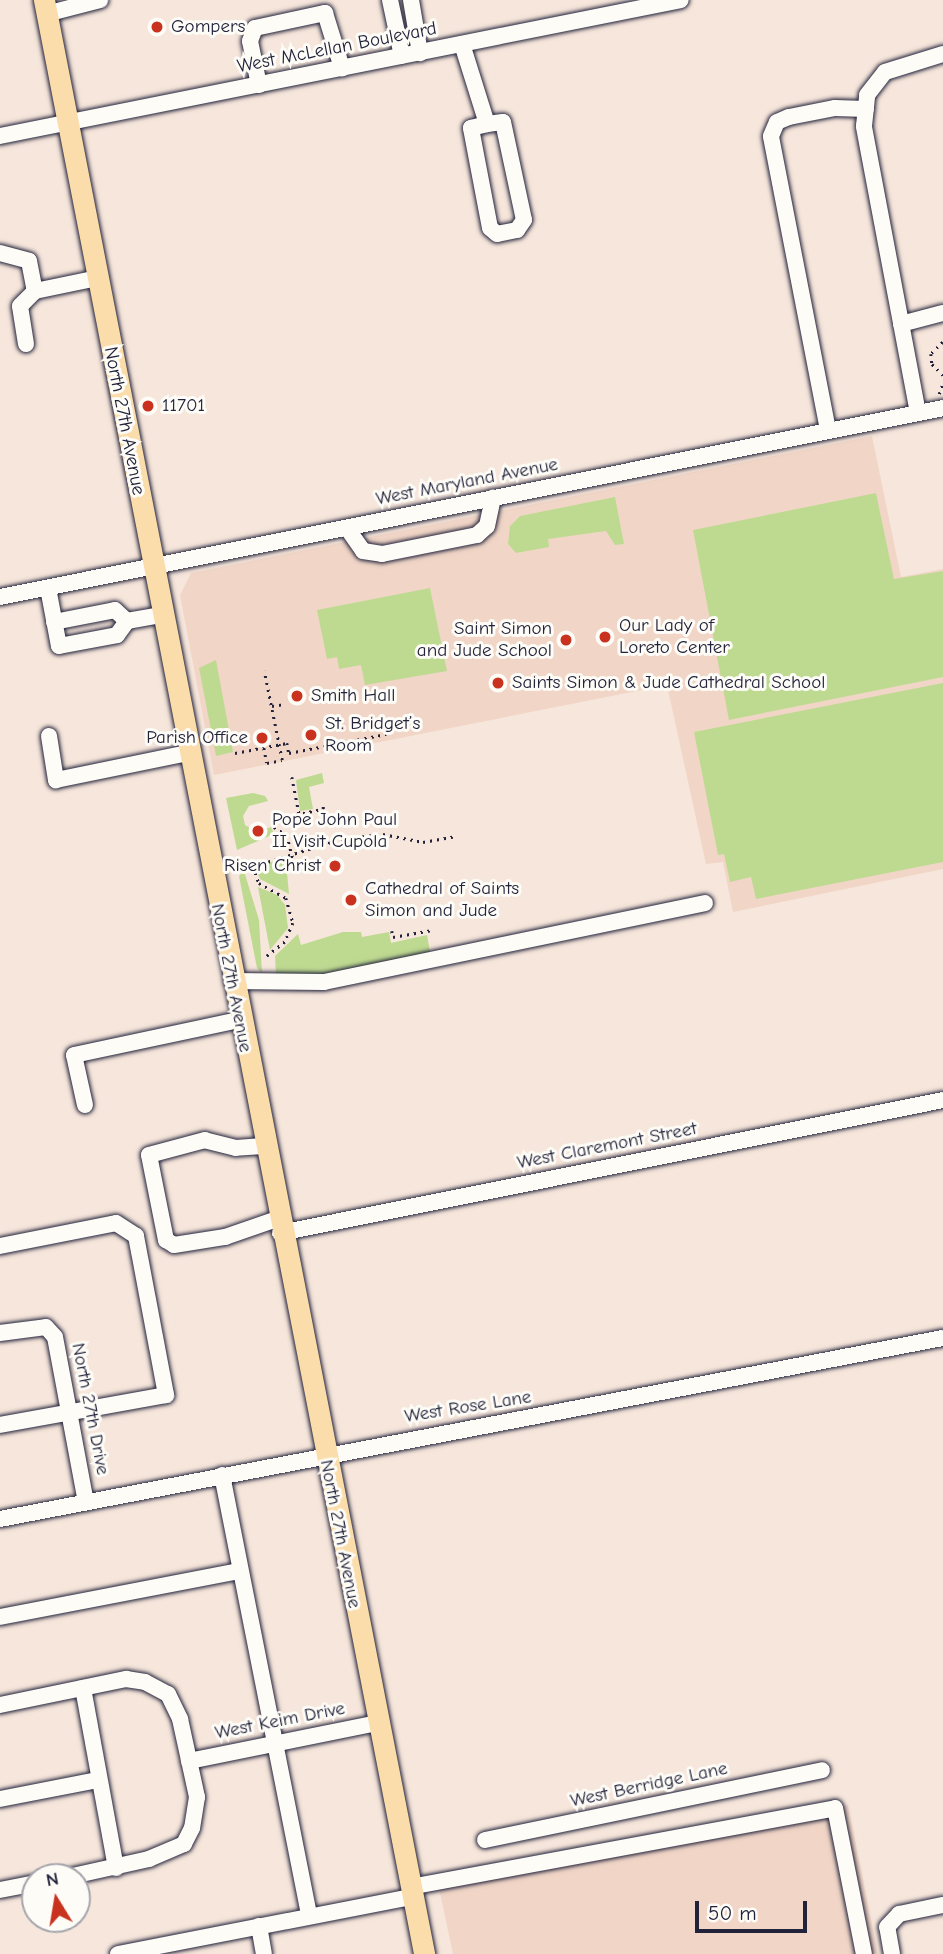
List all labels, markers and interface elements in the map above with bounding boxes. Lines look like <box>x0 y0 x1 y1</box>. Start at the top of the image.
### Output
place label: Gompers <box>171 16 245 38</box>
street label: West McLellan Boulevard <box>235 17 439 79</box>
marker: Gompers <box>149 19 165 35</box>
street label: North 27th Avenue <box>98 345 150 497</box>
place label: 11701 <box>162 395 205 417</box>
marker: 11701 <box>140 398 156 414</box>
street label: West Maryland Avenue <box>374 453 560 511</box>
place label: Our Lady of Loreto Center <box>619 615 730 659</box>
place label: Saint Simon and Jude School <box>417 618 552 662</box>
marker: Our Lady of Loreto Center <box>597 629 613 645</box>
marker: Saint Simon and Jude School <box>558 632 574 648</box>
place label: Saints Simon & Jude Cathedral School <box>512 672 825 694</box>
marker: Saints Simon & Jude Cathedral School <box>490 675 506 691</box>
place label: Smith Hall <box>311 685 395 707</box>
marker: Smith Hall <box>289 688 305 704</box>
place label: St. Bridget’s Room <box>325 713 420 757</box>
place label: Parish Office <box>146 727 248 749</box>
marker: St. Bridget’s Room <box>303 727 319 743</box>
marker: Parish Office <box>254 730 270 746</box>
place label: Pope John Paul II Visit Cupola <box>272 809 397 853</box>
marker: Pope John Paul II Visit Cupola <box>250 823 266 839</box>
place label: Risen Christ <box>224 855 321 877</box>
marker: Risen Christ <box>327 858 343 874</box>
place label: Cathedral of Saints Simon and Jude <box>365 878 519 922</box>
marker: Cathedral of Saints Simon and Jude <box>343 892 359 908</box>
street label: North 27th Avenue <box>205 902 257 1054</box>
street label: West Claremont Street <box>515 1117 699 1175</box>
street label: North 27th Drive <box>66 1341 114 1477</box>
street label: West Rose Lane <box>403 1386 533 1428</box>
street label: North 27th Avenue <box>314 1458 366 1610</box>
street label: West Keim Drive <box>213 1697 347 1745</box>
street label: West Berridge Lane <box>568 1757 730 1813</box>
north arrow <box>21 1863 91 1933</box>
text: N <box>44 1867 61 1891</box>
scale bar <box>698 1888 810 1932</box>
text: 50 m <box>708 1901 757 1925</box>

